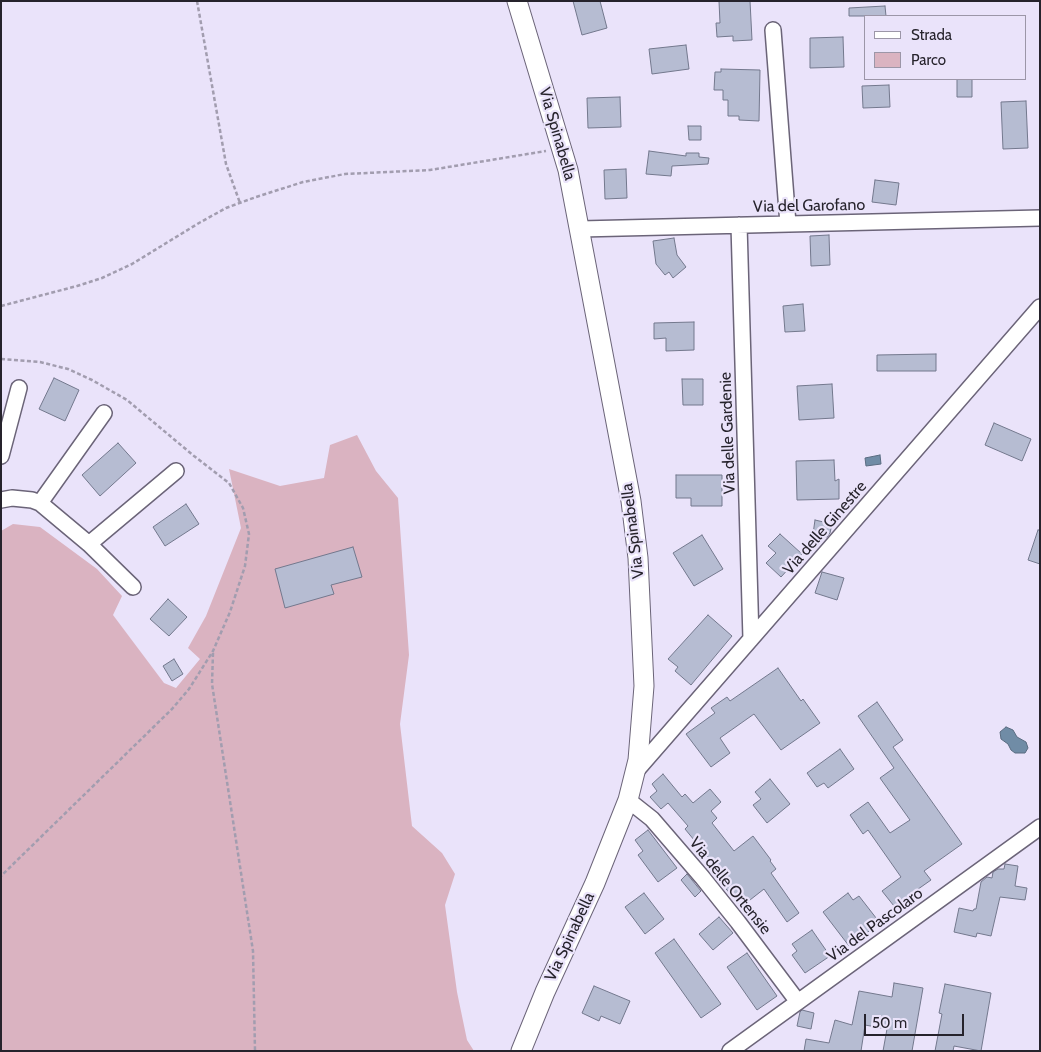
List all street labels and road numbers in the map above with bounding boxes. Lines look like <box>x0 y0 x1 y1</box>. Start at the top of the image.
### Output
street label: Via Spinabella <box>535 85 579 183</box>
street label: Via del Garofano <box>753 195 865 217</box>
street label: Via delle Gardenie <box>716 372 740 494</box>
street label: Via delle Ginestre <box>779 477 871 579</box>
street label: Via Spinabella <box>618 482 648 580</box>
street label: Via delle Ortensie <box>685 834 775 938</box>
street label: Via del Pascolaro <box>823 884 927 966</box>
street label: Via Spinabella <box>541 890 599 984</box>

